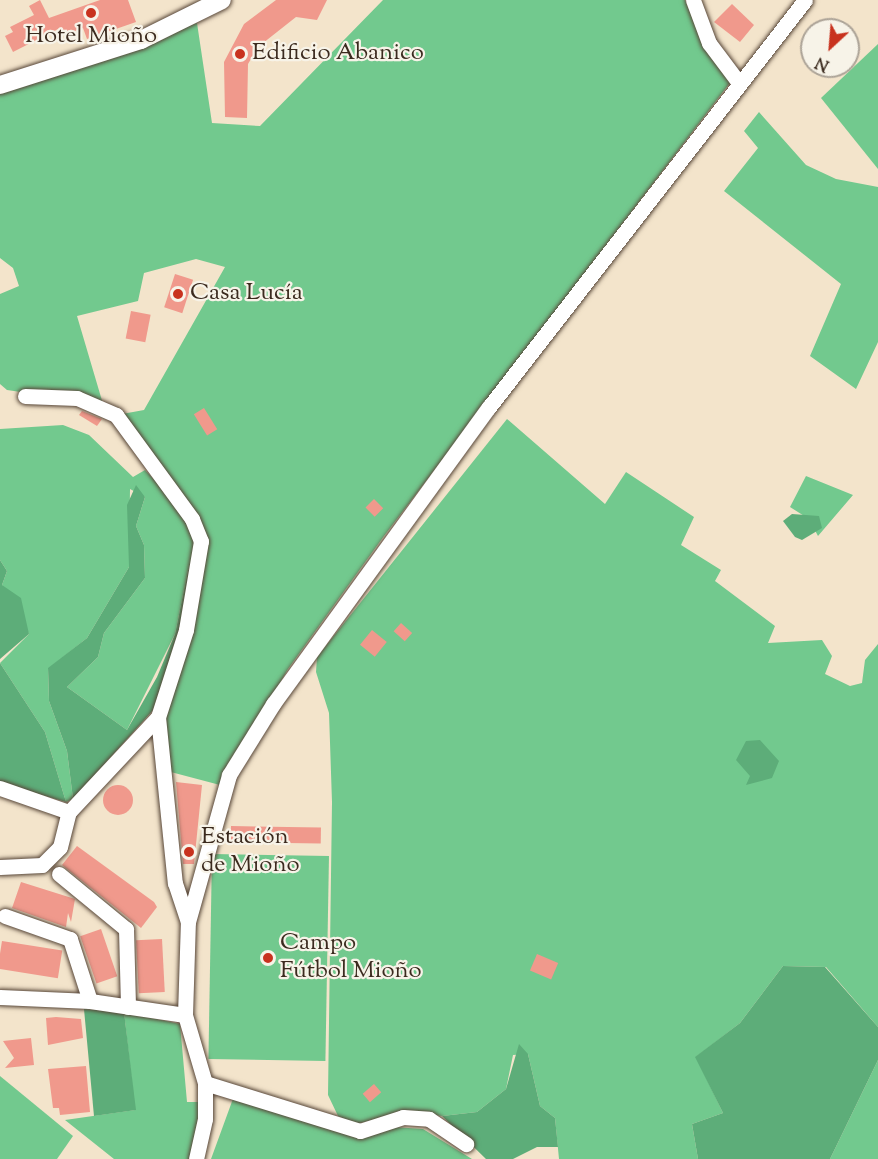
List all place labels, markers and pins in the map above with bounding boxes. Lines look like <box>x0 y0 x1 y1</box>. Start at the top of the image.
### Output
marker: Hotel Mioño <box>84 6 98 20</box>
place label: Hotel Mioño <box>25 23 157 51</box>
place label: Edificio Abanico <box>252 40 424 68</box>
marker: Edificio Abanico <box>233 47 247 61</box>
place label: Casa Lucía <box>190 280 303 308</box>
marker: Casa Lucía <box>171 287 185 301</box>
place label: Estación de Mioño <box>201 824 300 880</box>
marker: Estación de Mioño <box>182 845 196 859</box>
place label: Campo Fútbol Mioño <box>280 930 422 986</box>
marker: Campo Fútbol Mioño <box>261 951 275 965</box>

